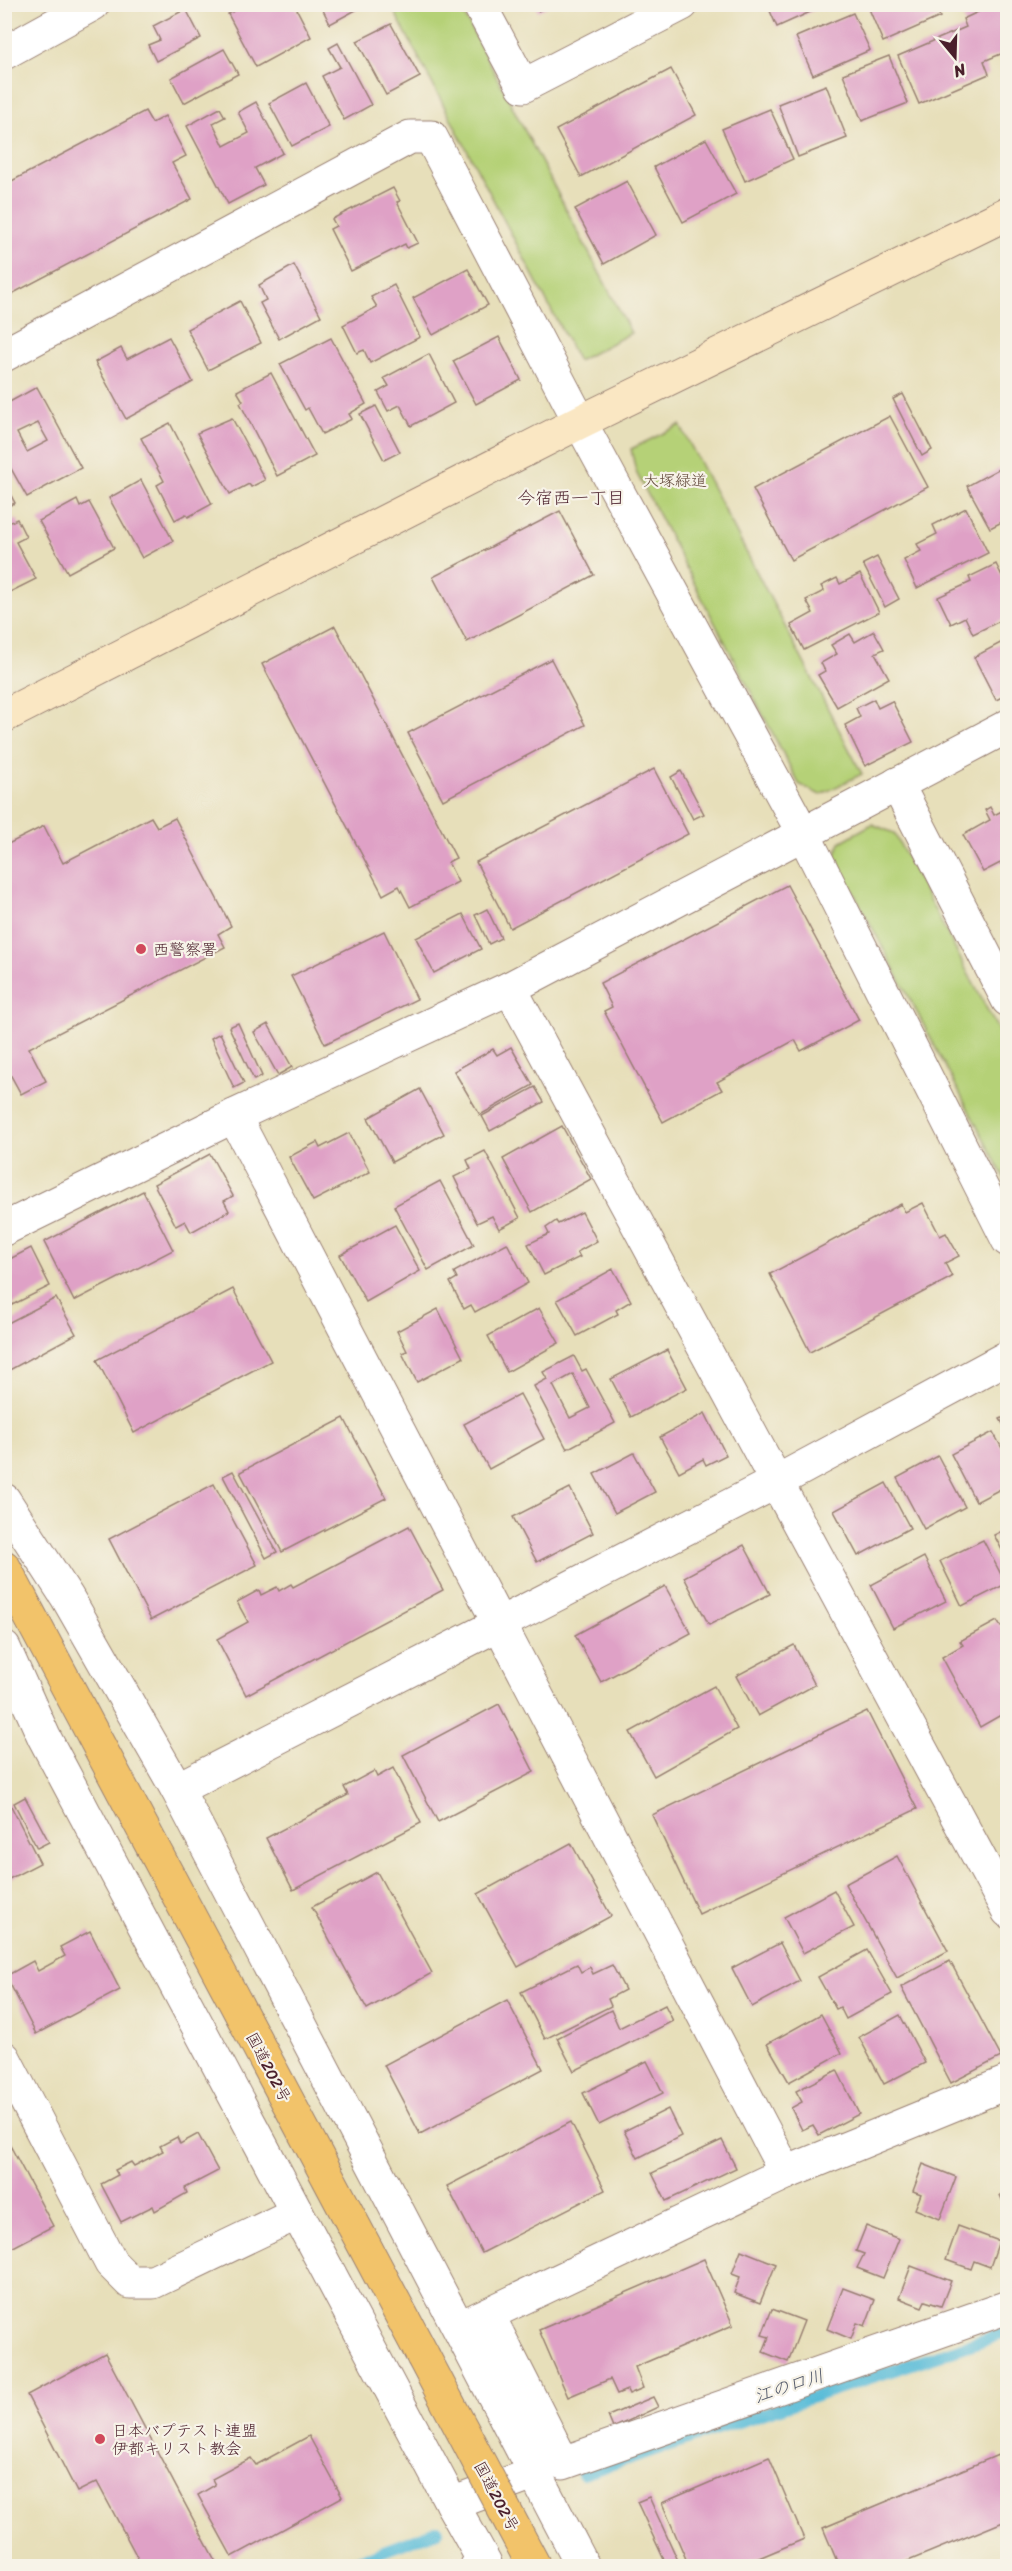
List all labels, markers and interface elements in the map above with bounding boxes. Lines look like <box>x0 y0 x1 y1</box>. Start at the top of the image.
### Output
north arrow <box>925 27 985 87</box>
text: N <box>949 55 971 87</box>
park label: 大塚緑道 <box>643 466 707 495</box>
district label: 今宿西一丁目 <box>517 482 625 514</box>
place label: 西警察署 <box>153 935 217 964</box>
marker: 西警察署 <box>134 942 148 956</box>
street label: 国道202号 <box>238 2027 299 2108</box>
water label: 江の口川 <box>750 2360 828 2412</box>
place label: 日本バプテスト連盟 伊都キリスト教会 <box>112 2416 257 2463</box>
marker: 日本バプテスト連盟 伊都キリスト教会 <box>93 2432 107 2446</box>
street label: 国道202号 <box>466 2456 527 2537</box>

